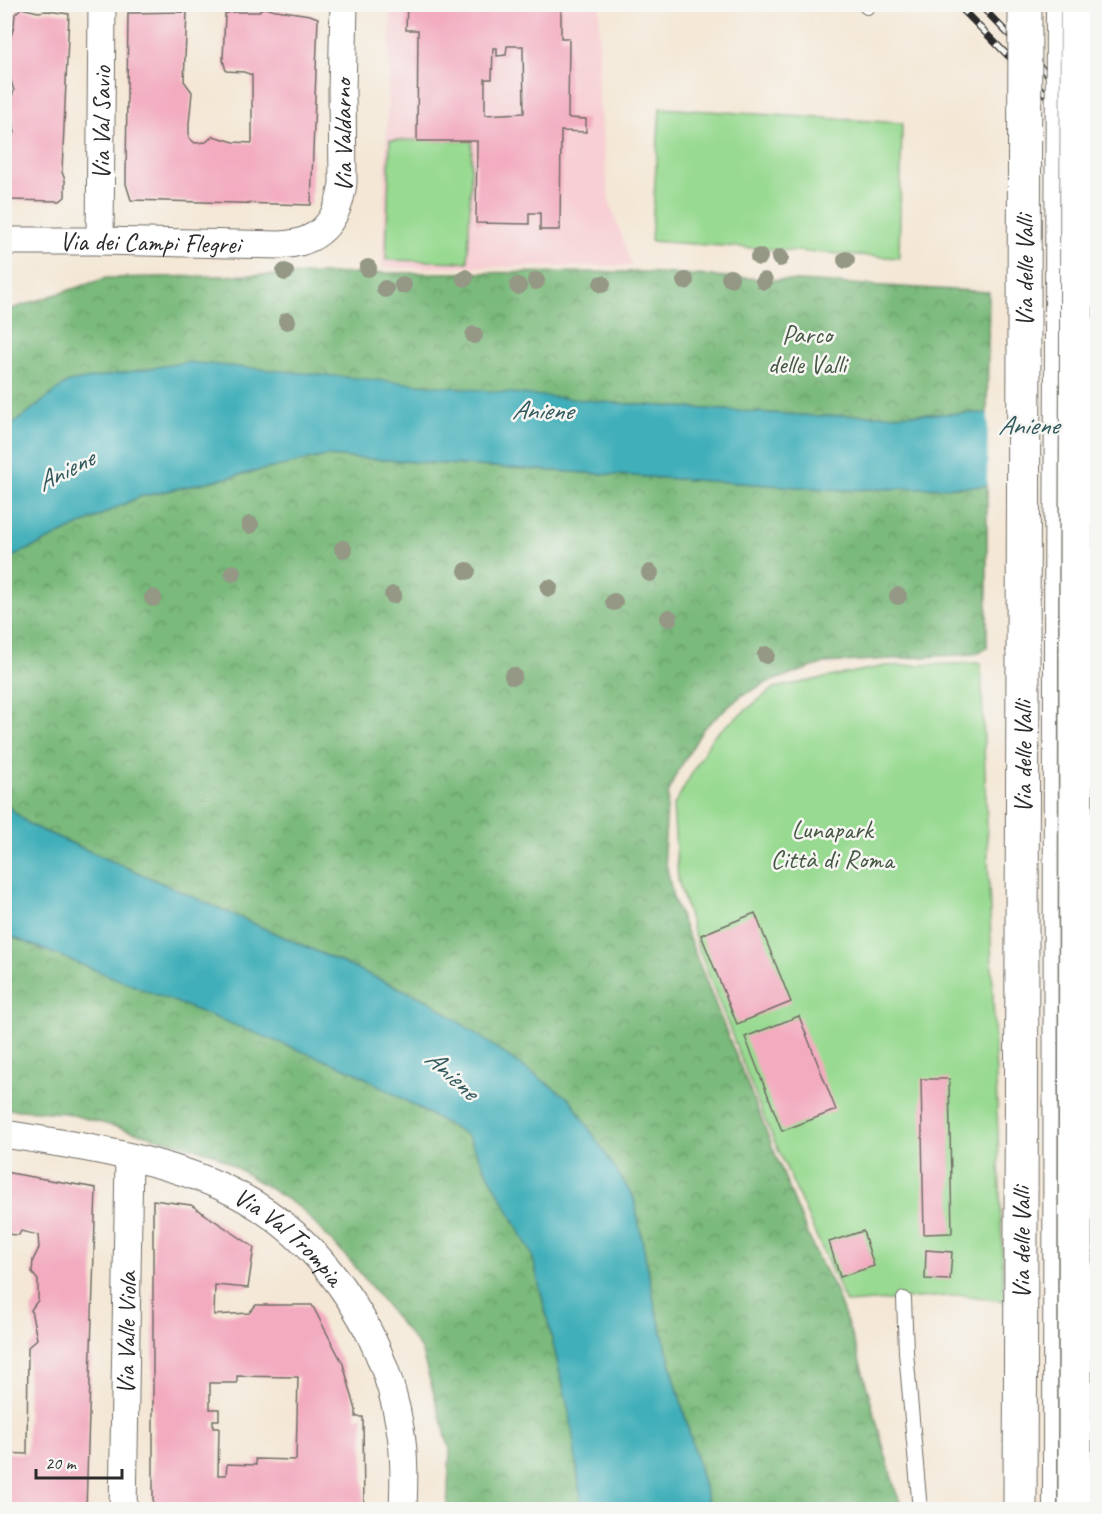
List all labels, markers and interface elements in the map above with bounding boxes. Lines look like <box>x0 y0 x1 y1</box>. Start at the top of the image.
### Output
street label: Via Val Savio <box>85 64 118 180</box>
street label: Via Valdarno <box>326 76 361 194</box>
street label: Via delle Valli <box>1008 212 1041 327</box>
street label: Via dei Campi Flegrei <box>60 225 244 261</box>
park label: Parco delle Valli <box>768 318 849 381</box>
water label: Aniene <box>512 392 577 428</box>
water label: Aniene <box>998 408 1062 442</box>
water label: Aniene <box>30 439 103 499</box>
street label: Via delle Valli <box>1006 698 1040 813</box>
park label: Lunapark Città di Roma <box>771 813 896 876</box>
water label: Aniene <box>418 1041 489 1110</box>
street label: Via Val Trompia <box>228 1180 352 1295</box>
street label: Via delle Valli <box>1005 1184 1038 1299</box>
street label: Via Valle Viola <box>109 1270 144 1395</box>
scale bar <box>36 1442 122 1480</box>
text: 20 m <box>45 1452 78 1474</box>

